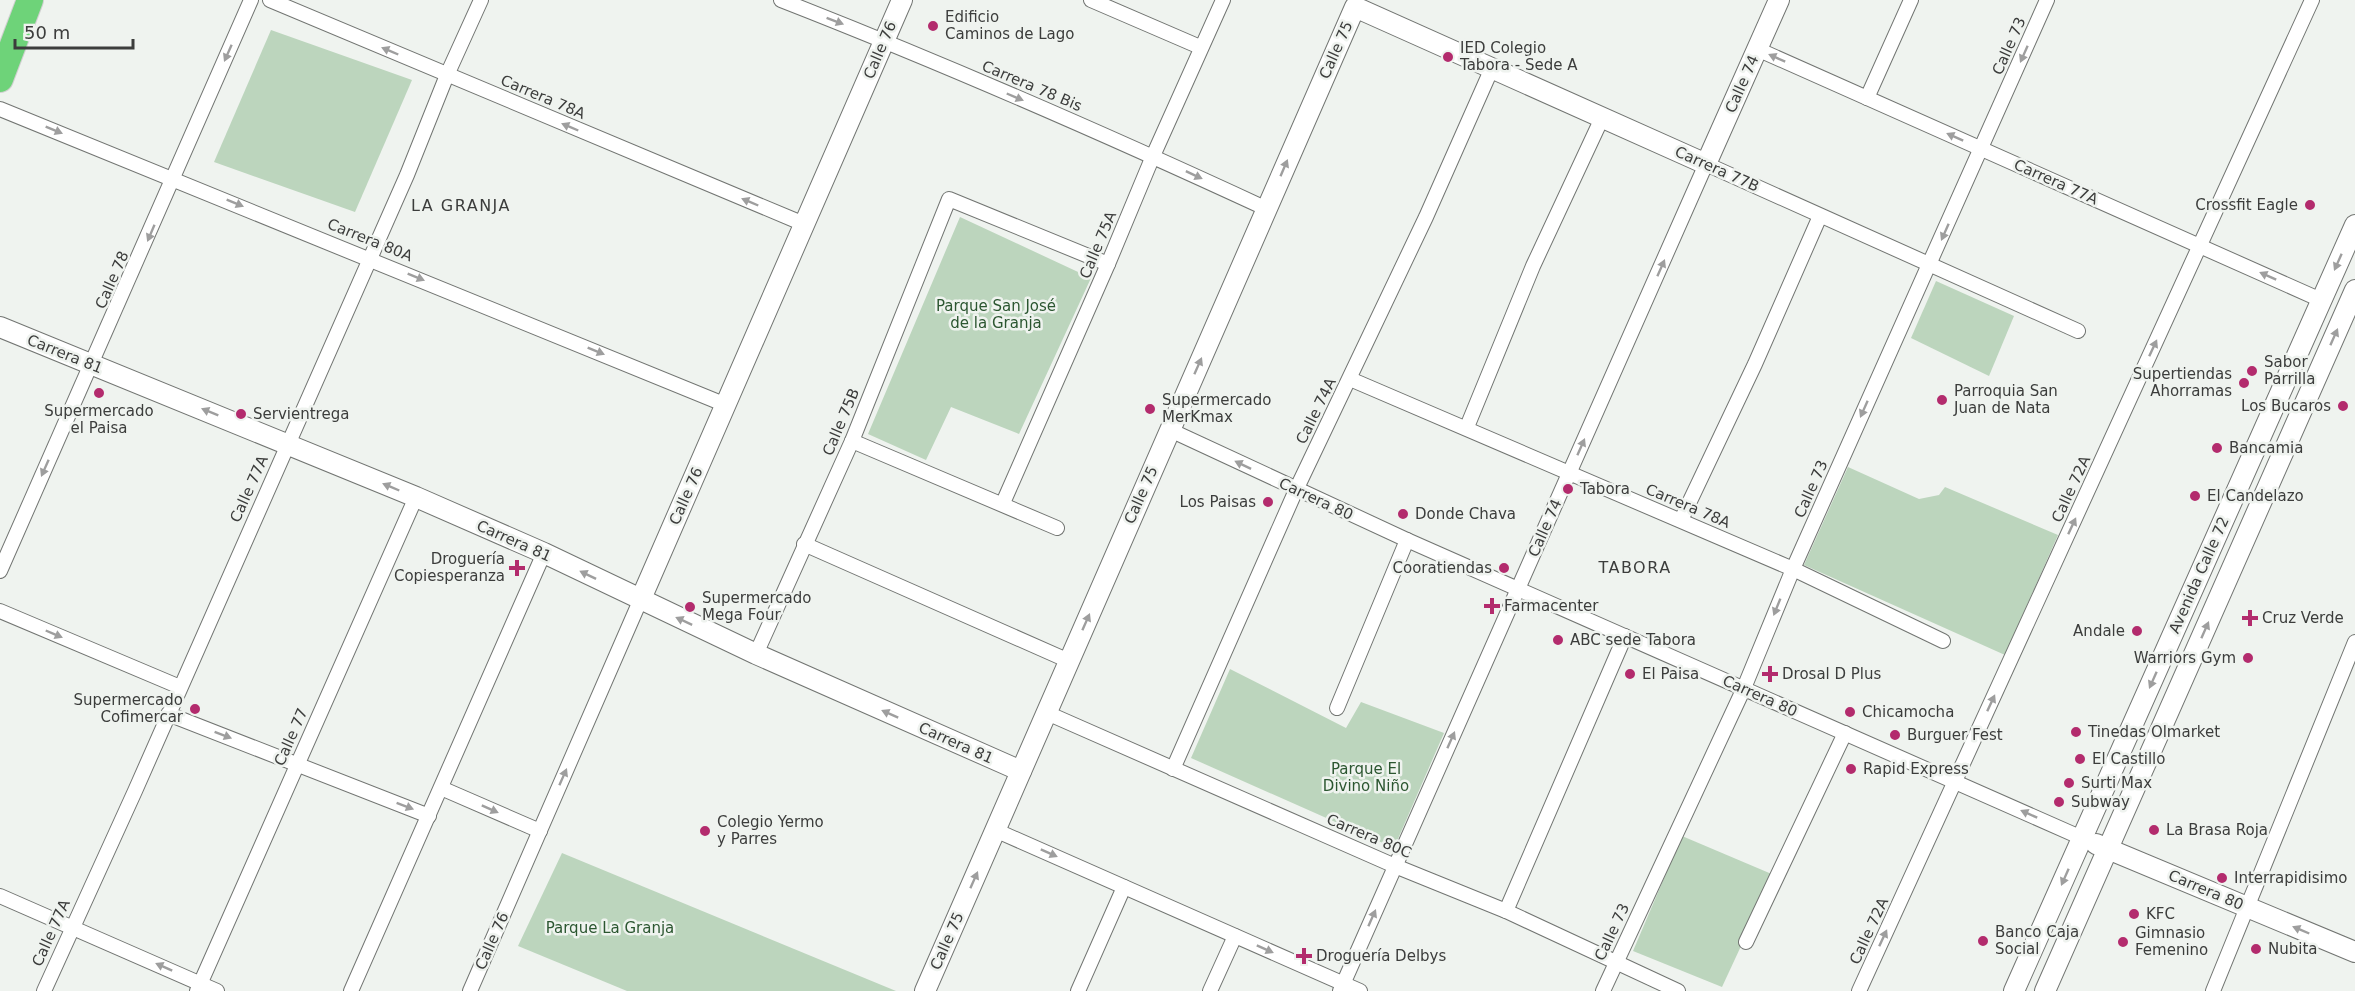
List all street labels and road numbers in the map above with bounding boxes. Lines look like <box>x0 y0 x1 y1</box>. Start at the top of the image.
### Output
street label: Calle 73 <box>1988 14 2030 78</box>
street label: Calle 76 <box>860 18 900 82</box>
street label: Calle 75 <box>1315 18 1357 82</box>
street label: Calle 74 <box>1721 52 1763 116</box>
street label: Carrera 78 Bis <box>979 57 1085 115</box>
street label: Carrera 78A <box>498 71 589 123</box>
street label: Carrera 77B <box>1672 142 1762 196</box>
street label: Carrera 77A <box>2011 155 2101 209</box>
street label: Calle 75A <box>1076 208 1121 281</box>
street label: Carrera 80A <box>325 215 416 265</box>
street label: Calle 78 <box>91 248 133 312</box>
street label: Carrera 81 <box>25 331 105 377</box>
street label: Calle 74A <box>1292 374 1340 447</box>
street label: Calle 75B <box>819 386 863 458</box>
street label: Calle 77A <box>226 452 272 525</box>
street label: Calle 72A <box>2048 452 2095 525</box>
street label: Calle 73 <box>1790 457 1832 521</box>
street label: Calle 75 <box>1120 463 1162 527</box>
street label: Calle 76 <box>665 464 707 528</box>
street label: Carrera 80 <box>1276 474 1356 524</box>
street label: Carrera 78A <box>1643 480 1734 532</box>
street label: Calle 74 <box>1524 496 1566 560</box>
street label: Avenida Calle 72 <box>2165 514 2233 636</box>
street label: Carrera 81 <box>474 517 554 565</box>
street label: Carrera 80 <box>1720 672 1800 720</box>
street label: Calle 77 <box>270 705 312 769</box>
street label: Carrera 81 <box>916 719 996 767</box>
street label: Carrera 80C <box>1324 810 1414 862</box>
street label: Carrera 80 <box>2166 866 2246 914</box>
street label: Calle 72A <box>1846 894 1893 967</box>
street label: Calle 77A <box>28 896 74 969</box>
street label: Calle 73 <box>1591 901 1633 963</box>
street label: Calle 76 <box>471 909 513 973</box>
street label: Calle 75 <box>926 909 968 973</box>

